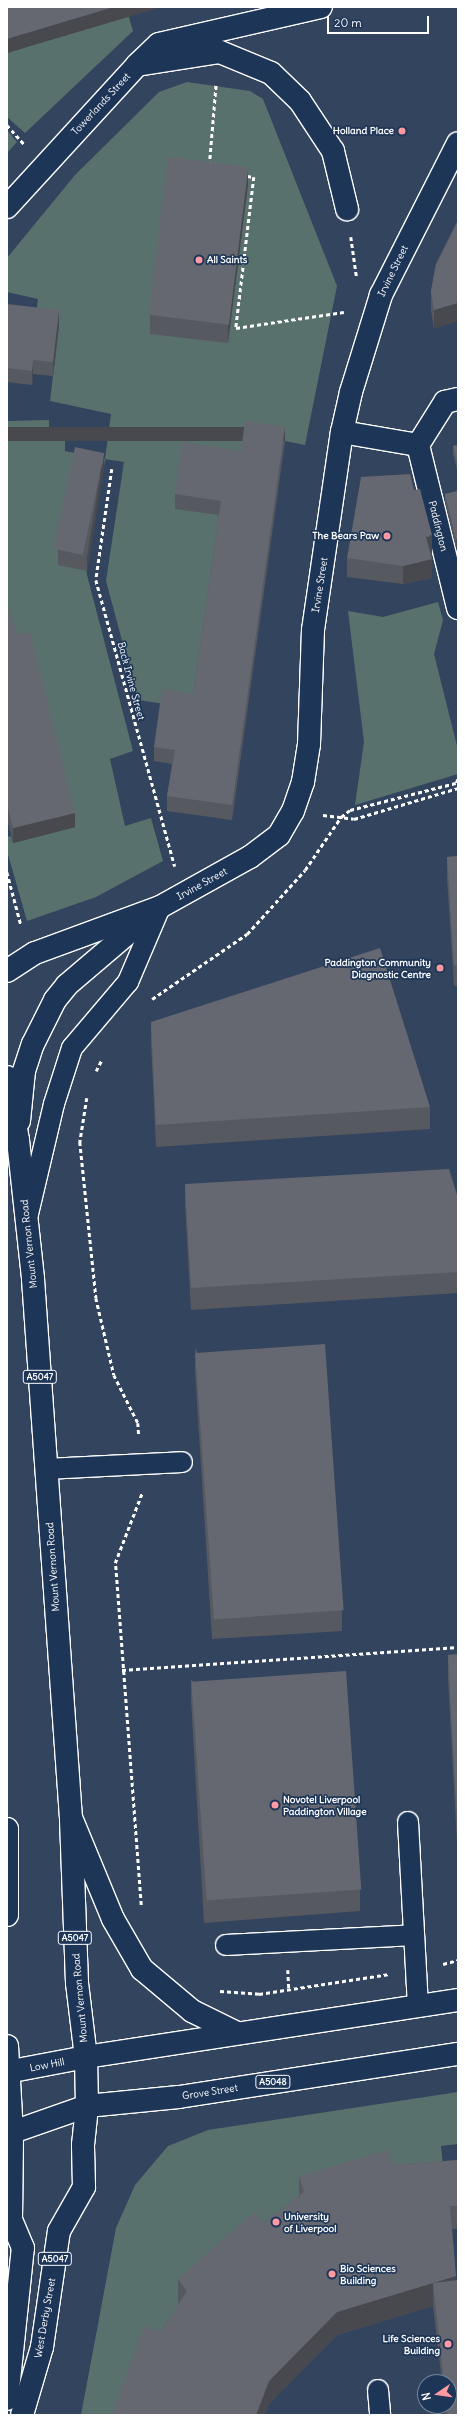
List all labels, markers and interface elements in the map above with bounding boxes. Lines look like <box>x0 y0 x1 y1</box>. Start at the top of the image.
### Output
scale bar <box>329 8 431 34</box>
text: 20 m <box>334 15 362 30</box>
street label: Towerlands Street <box>69 70 133 138</box>
place label: Holland Place <box>333 125 394 137</box>
marker: Holland Place <box>397 126 407 136</box>
street label: Irvine Street <box>375 243 411 299</box>
place label: All Saints <box>207 254 247 266</box>
marker: All Saints <box>194 255 204 265</box>
street label: Paddington <box>426 500 450 552</box>
place label: The Bears Paw <box>312 530 379 542</box>
marker: The Bears Paw <box>382 531 392 541</box>
street label: Irvine Street <box>310 557 330 613</box>
street label: Back Irvine Street <box>115 641 147 721</box>
street label: Irvine Street <box>175 865 229 903</box>
place label: Paddington Community Diagnostic Centre <box>325 956 431 980</box>
marker: Paddington Community Diagnostic Centre <box>434 962 446 974</box>
street label: Mount Vernon Road <box>18 1199 40 1289</box>
road number: A5047 <box>22 1370 58 1384</box>
street label: Mount Vernon Road <box>44 1522 62 1612</box>
place label: Novotel Liverpool Paddington Village <box>283 1793 367 1816</box>
marker: Novotel Liverpool Paddington Village <box>270 1800 280 1810</box>
road number: A5047 <box>57 1931 93 1945</box>
street label: Mount Vernon Road <box>70 1953 90 2043</box>
street label: Low Hill <box>29 2056 65 2074</box>
road number: A5048 <box>255 2075 291 2089</box>
street label: Grove Street <box>181 2082 239 2102</box>
place label: University of Liverpool <box>284 2210 336 2234</box>
marker: University of Liverpool <box>271 2217 281 2227</box>
road number: A5047 <box>37 2252 73 2266</box>
place label: Bio Sciences Building <box>340 2262 396 2286</box>
marker: Bio Sciences Building <box>327 2269 337 2279</box>
street label: West Derby Street <box>32 2277 58 2359</box>
place label: Life Sciences Building <box>383 2332 440 2356</box>
marker: Life Sciences Building <box>443 2339 453 2349</box>
north arrow <box>417 2374 457 2414</box>
text: N <box>419 2391 434 2402</box>

